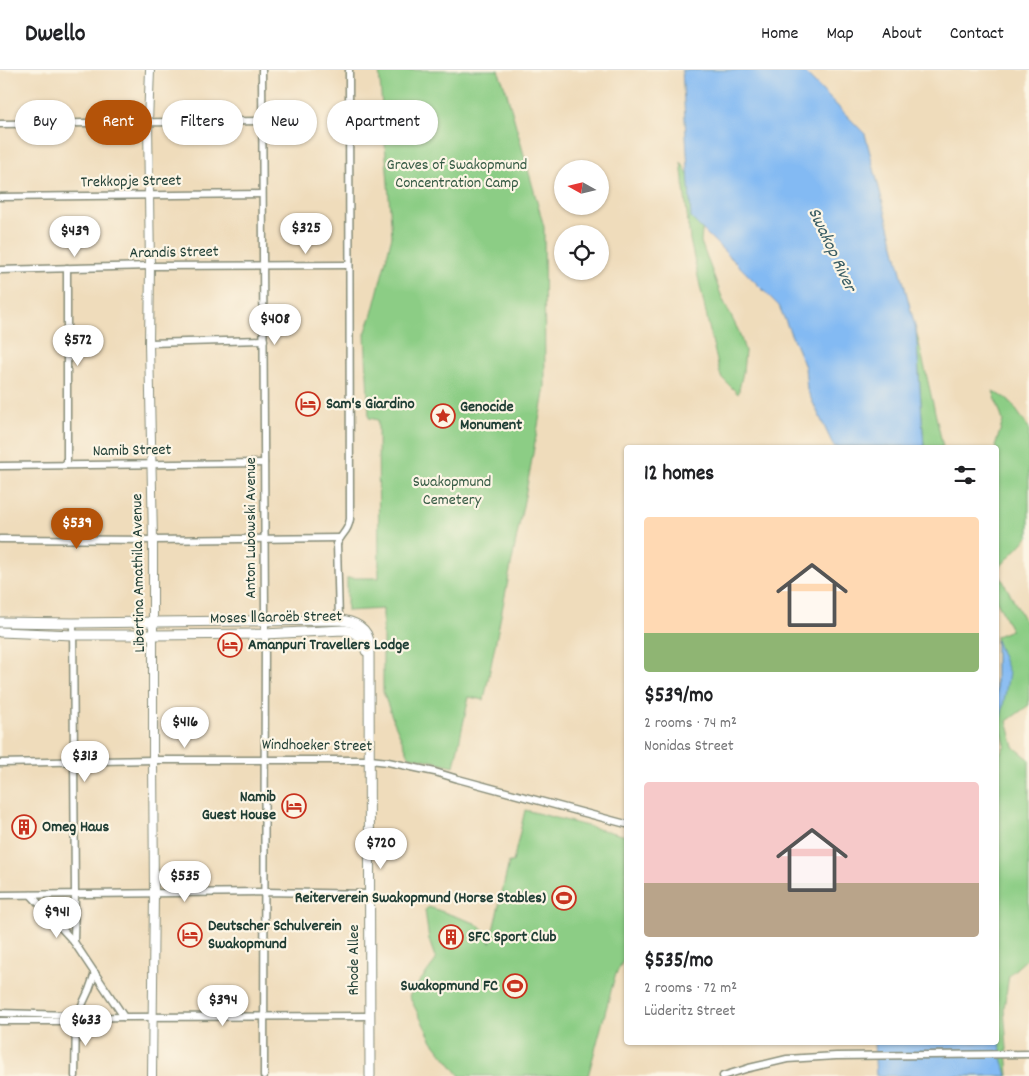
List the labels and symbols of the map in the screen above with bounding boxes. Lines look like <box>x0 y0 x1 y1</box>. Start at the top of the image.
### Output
park label: Graves of Swakopmund Concentration Camp <box>387 154 527 195</box>
north arrow <box>554 160 609 215</box>
street label: Trekkopje Street <box>80 170 182 194</box>
water label: Swakop River <box>801 204 862 298</box>
pin: $325 <box>276 212 336 255</box>
pin: $439 <box>45 216 105 258</box>
street label: Arandis Street <box>129 241 219 265</box>
pin: $408 <box>245 304 305 346</box>
pin: $572 <box>48 324 108 367</box>
hotel icon: Sam's Giardino <box>295 391 321 417</box>
place label: Sam's Giardino <box>326 393 415 416</box>
place label: Genocide Monument <box>460 396 522 437</box>
place icon: Genocide Monument <box>430 403 456 429</box>
street label: Namib Street <box>92 439 172 463</box>
street label: Anton Lubowski Avenue <box>240 457 263 599</box>
park label: Swakopmund Cemetery <box>413 471 491 512</box>
street label: Libertina Amathila Avenue <box>126 493 152 653</box>
pin: $539 <box>47 508 107 550</box>
street label: Moses ǁGaroëb Street <box>210 605 342 631</box>
hotel icon: Amanpuri Travellers Lodge <box>217 632 243 658</box>
place label: Amanpuri Travellers Lodge <box>248 634 409 657</box>
pin: $416 <box>155 706 215 749</box>
street label: Windhoeker Street <box>262 734 373 758</box>
pin: $313 <box>55 740 115 783</box>
place label: Namib Guest House <box>202 786 276 827</box>
hotel icon: Namib Guest House <box>281 793 307 819</box>
building icon: Omeg Haus <box>11 814 37 840</box>
place label: Omeg Haus <box>42 816 109 839</box>
pin: $720 <box>351 828 411 870</box>
pin: $535 <box>155 860 215 903</box>
sports icon: Reiterverein Swakopmund (Horse Stables) <box>551 885 577 911</box>
place label: Reiterverein Swakopmund (Horse Stables) <box>295 887 546 910</box>
pin: $941 <box>27 896 87 939</box>
place label: Deutscher Schulverein Swakopmund <box>208 915 342 956</box>
hotel icon: Deutscher Schulverein Swakopmund <box>177 922 203 948</box>
building icon: SFC Sport Club <box>438 924 464 950</box>
street label: Rhode Allee <box>343 925 366 995</box>
place label: SFC Sport Club <box>468 926 556 949</box>
sports icon: Swakopmund FC <box>502 973 528 999</box>
place label: Swakopmund FC <box>401 975 498 998</box>
pin: $394 <box>193 984 253 1027</box>
pin: $633 <box>56 1004 116 1047</box>

